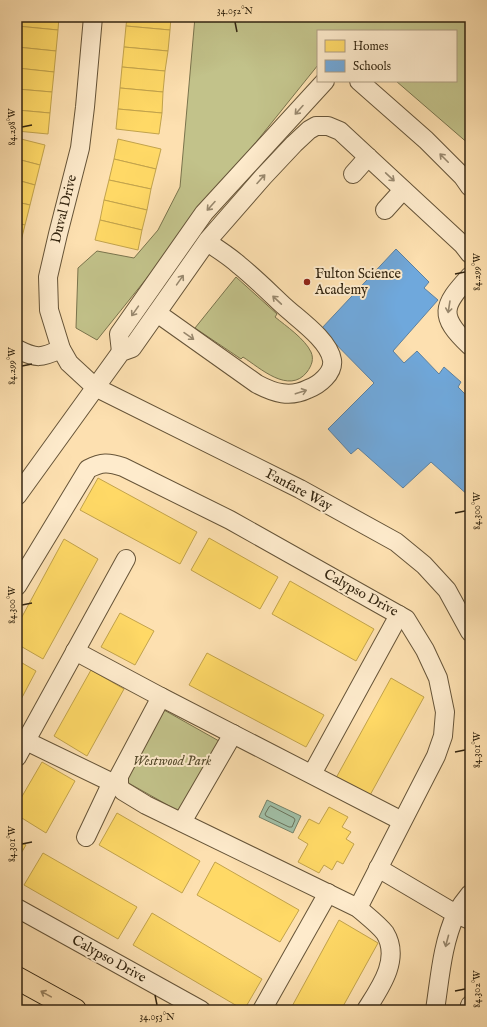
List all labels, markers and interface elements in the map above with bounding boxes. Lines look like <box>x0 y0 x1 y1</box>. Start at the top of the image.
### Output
text: 34.052°N <box>217 5 253 18</box>
legend <box>317 30 457 82</box>
text: Homes <box>353 39 389 54</box>
text: Schools <box>353 59 391 74</box>
one-way arrow <box>294 105 303 115</box>
text: 84.298°W <box>6 108 19 145</box>
one-way arrow <box>439 153 449 163</box>
street label: Duval Drive <box>47 172 81 245</box>
one-way arrow <box>384 172 394 181</box>
one-way arrow <box>257 174 266 184</box>
one-way arrow <box>206 201 216 211</box>
text: 84.299°W <box>471 253 484 291</box>
place label: Fulton Science Academy <box>314 265 401 299</box>
one-way arrow <box>176 275 184 286</box>
marker: Fulton Science Academy <box>302 277 312 287</box>
one-way arrow <box>272 295 282 304</box>
one-way arrow <box>445 300 453 313</box>
one-way arrow <box>131 306 139 317</box>
one-way arrow <box>183 332 194 340</box>
text: 84.299°W <box>6 347 19 385</box>
one-way arrow <box>295 387 307 395</box>
street label: Fanfare Way <box>262 465 336 515</box>
text: 84.300°W <box>471 492 484 530</box>
street label: Calypso Drive <box>321 565 402 621</box>
text: 84.300°W <box>6 586 19 624</box>
text: 84.301°W <box>471 731 484 768</box>
park label: Westwood Park <box>133 752 212 770</box>
text: 84.301°W <box>6 825 19 862</box>
street label: Calypso Drive <box>69 931 150 987</box>
one-way arrow <box>443 934 450 947</box>
text: 84.302°W <box>471 970 484 1008</box>
one-way arrow <box>40 990 52 997</box>
text: 34.053°N <box>139 1011 175 1024</box>

